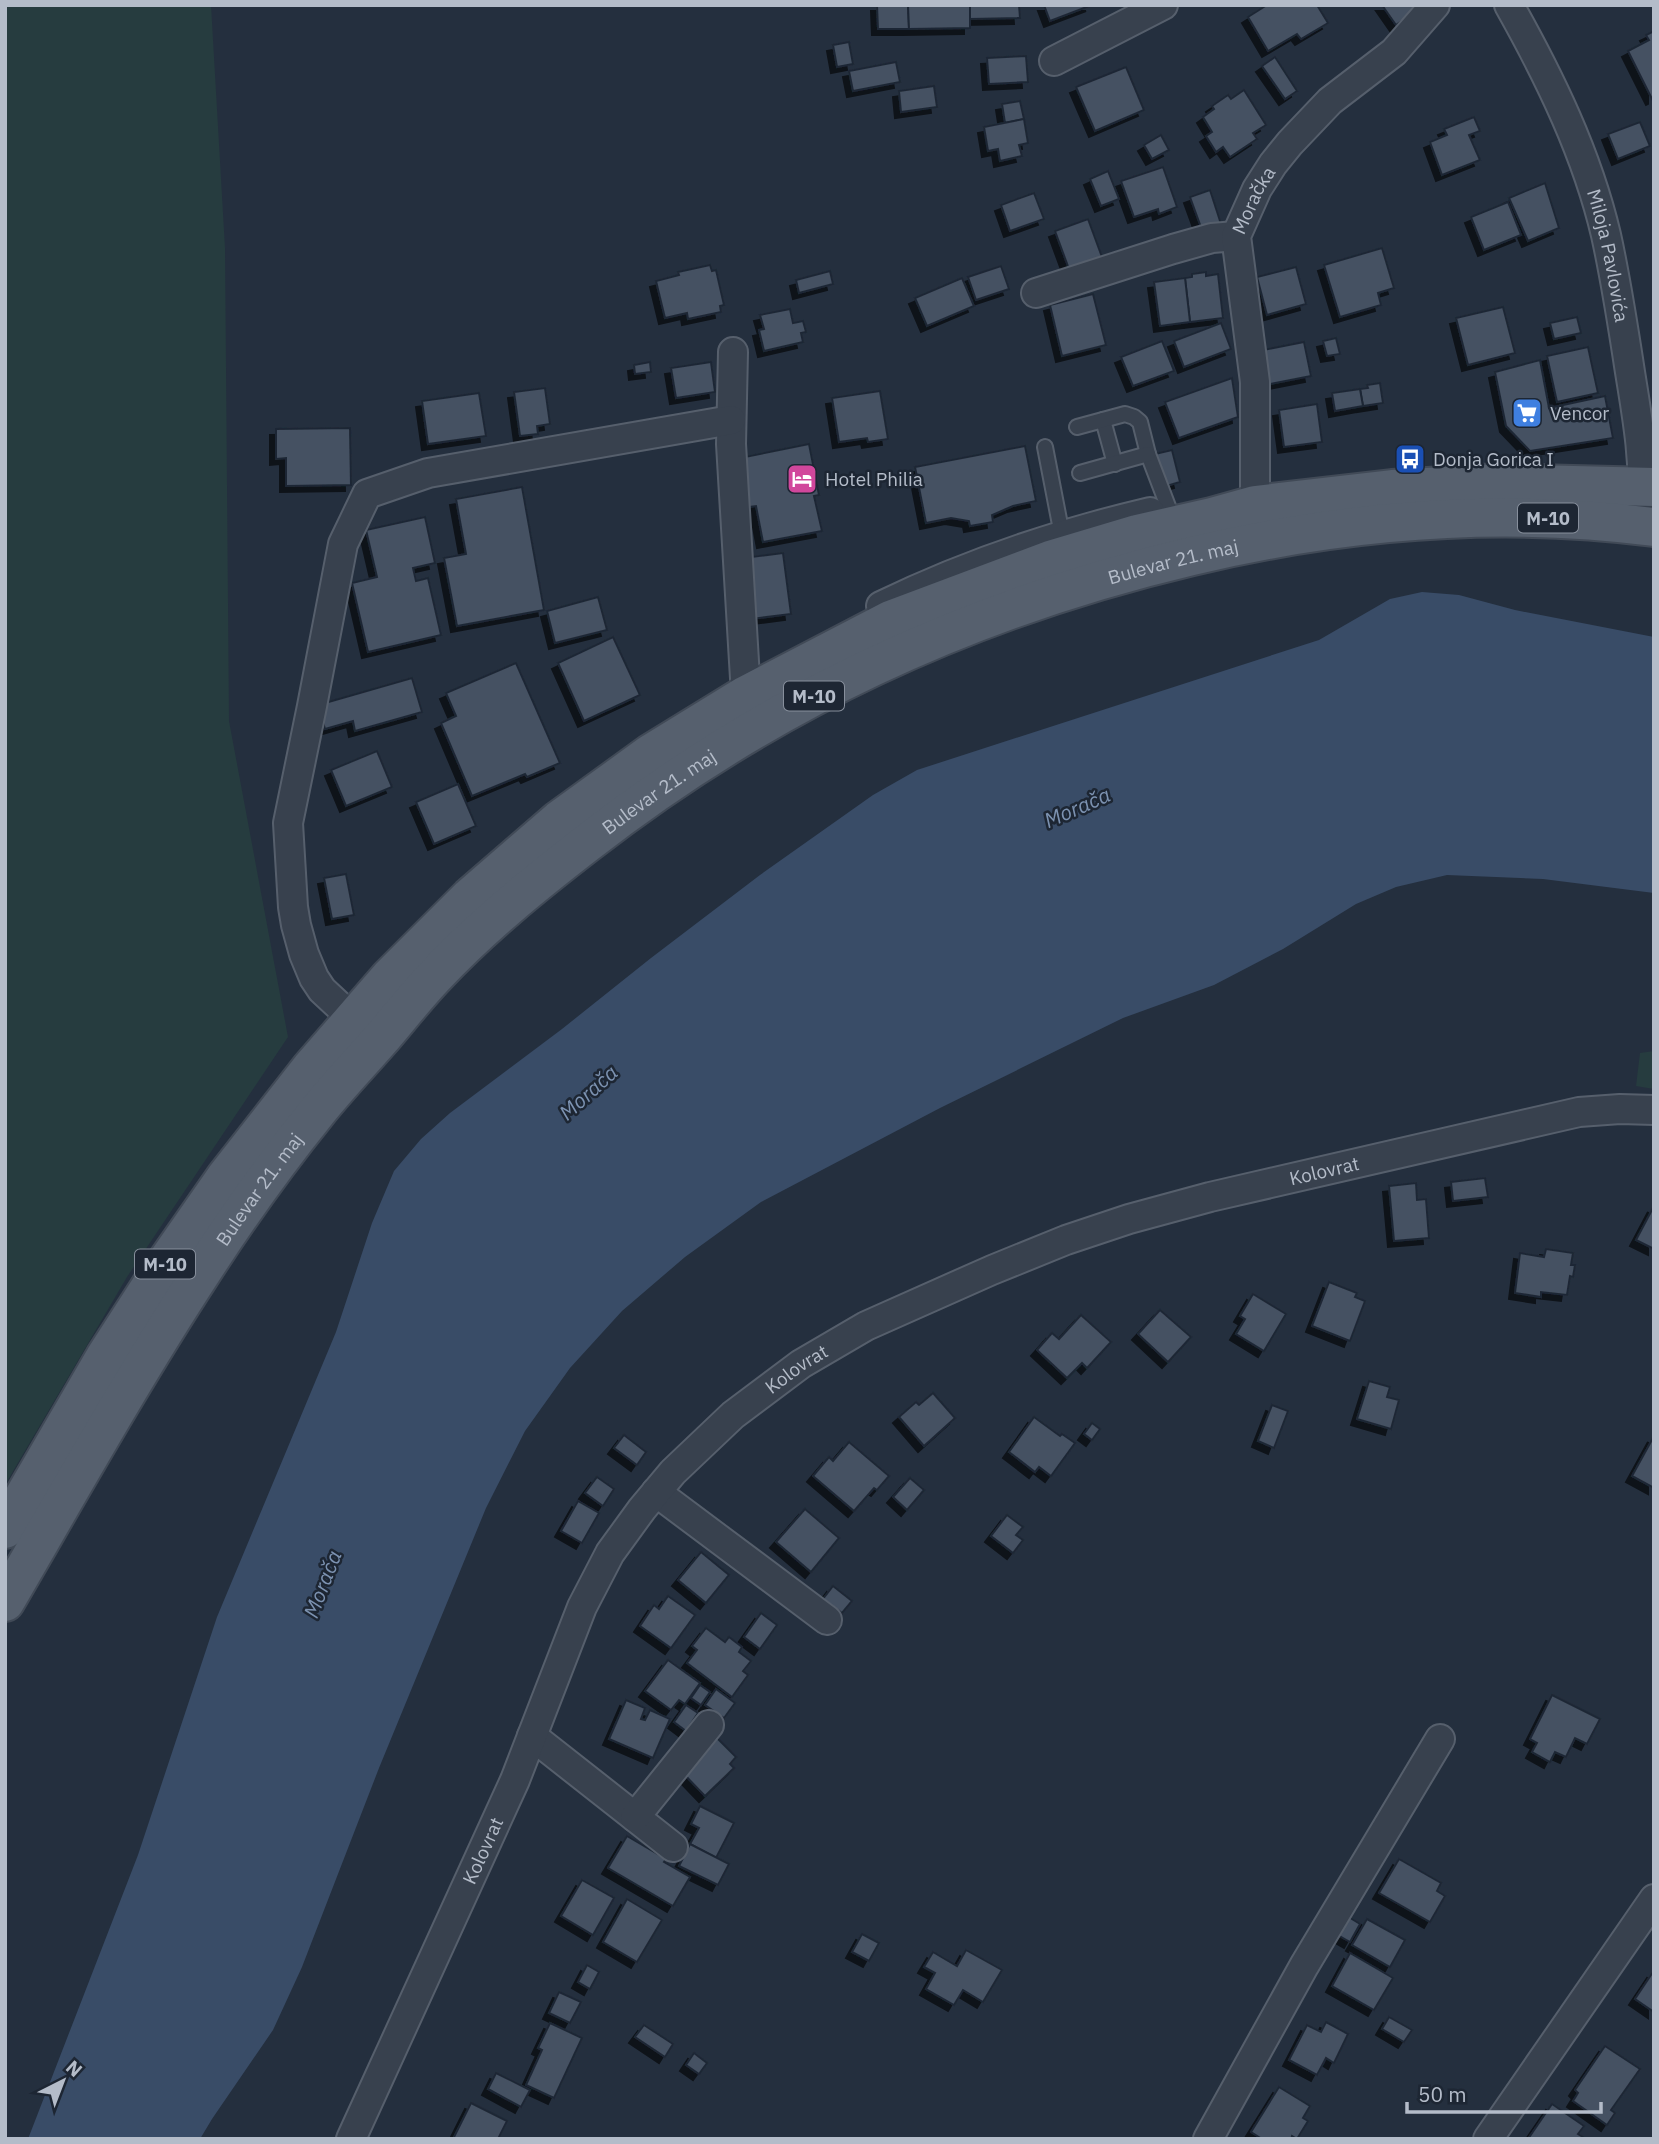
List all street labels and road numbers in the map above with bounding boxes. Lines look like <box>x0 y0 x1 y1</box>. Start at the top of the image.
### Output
street label: Moračka <box>1226 162 1280 238</box>
street label: Miloja Pavlovića <box>1582 186 1634 324</box>
road number: M-10 <box>1518 504 1578 532</box>
street label: Bulevar 21. maj <box>1105 534 1240 589</box>
road number: M-10 <box>784 682 844 710</box>
street label: Bulevar 21. maj <box>597 744 720 840</box>
street label: Bulevar 21. maj <box>211 1128 308 1250</box>
street label: Kolovrat <box>1287 1151 1361 1190</box>
road number: M-10 <box>135 1250 195 1279</box>
street label: Kolovrat <box>760 1339 832 1399</box>
street label: Kolovrat <box>457 1813 508 1888</box>

